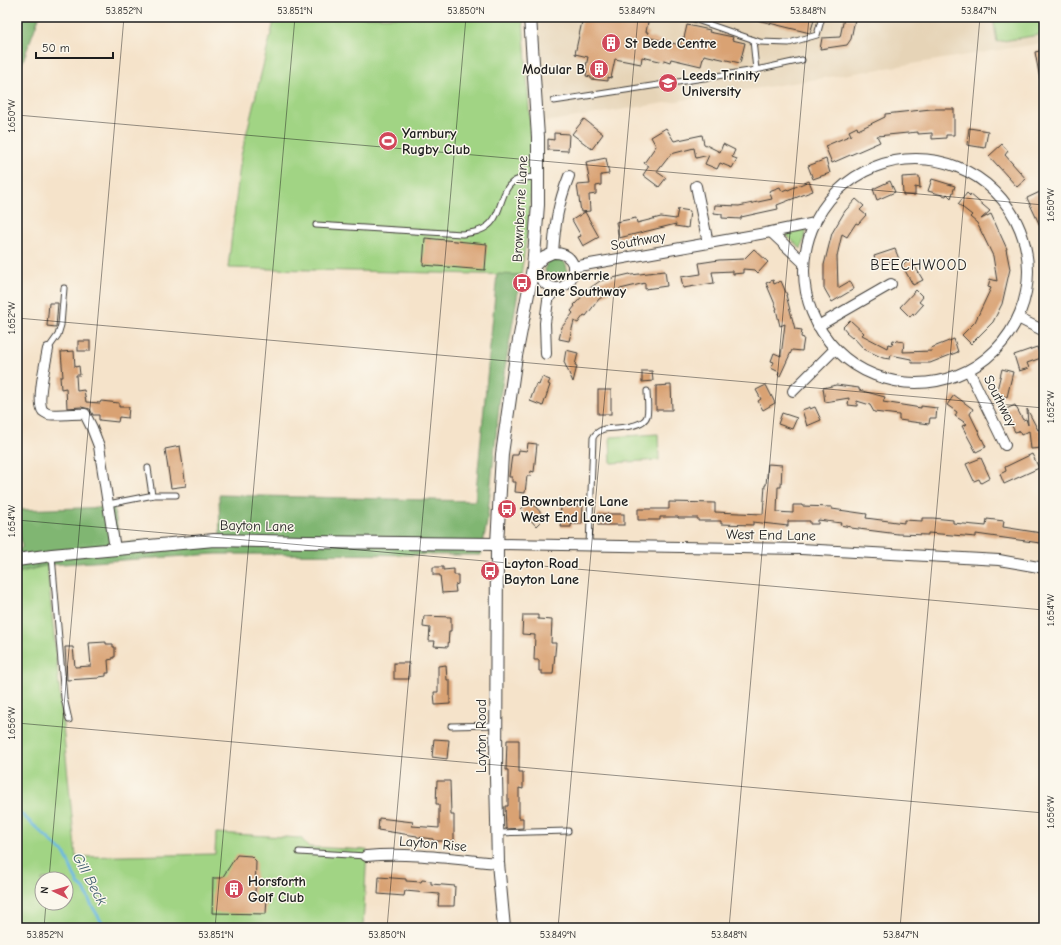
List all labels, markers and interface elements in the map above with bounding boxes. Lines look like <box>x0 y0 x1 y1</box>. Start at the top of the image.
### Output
text: 53.852°N <box>106 5 142 17</box>
text: 53.851°N <box>277 5 313 17</box>
text: 53.850°N <box>447 5 485 17</box>
text: 53.849°N <box>619 5 655 17</box>
text: 53.848°N <box>790 5 826 17</box>
text: 53.847°N <box>961 5 997 17</box>
building icon: St Bede Centre <box>600 32 622 54</box>
scale bar <box>36 34 113 60</box>
place label: St Bede Centre <box>625 35 717 52</box>
text: 50 m <box>42 41 70 55</box>
building icon: Modular B <box>588 58 610 80</box>
place label: Modular B <box>522 61 585 78</box>
place label: Leeds Trinity University <box>682 67 760 100</box>
school or university icon: Leeds Trinity University <box>657 72 679 94</box>
text: 1.650°W <box>6 99 18 133</box>
place label: Yarnbury Rugby Club <box>402 125 470 158</box>
sports icon: Yarnbury Rugby Club <box>377 130 399 152</box>
street label: Brownberrie Lane <box>509 155 531 263</box>
text: 1.650°W <box>1045 188 1057 222</box>
street label: Southway <box>609 228 667 254</box>
district label: BEECHWOOD <box>870 256 968 274</box>
place label: Brownberrie Lane Southway <box>536 267 627 300</box>
bus stop icon: Brownberrie Lane Southway <box>511 272 533 294</box>
text: 1.652°W <box>6 301 18 334</box>
street label: Southway <box>980 372 1020 430</box>
text: 1.652°W <box>1045 390 1057 423</box>
place label: Brownberrie Lane West End Lane <box>521 493 628 526</box>
bus stop icon: Brownberrie Lane West End Lane <box>496 498 518 520</box>
text: 1.654°W <box>6 505 18 537</box>
street label: Bayton Lane <box>220 517 294 535</box>
street label: West End Lane <box>726 526 816 544</box>
place label: Layton Road Bayton Lane <box>504 555 579 588</box>
bus stop icon: Layton Road Bayton Lane <box>479 560 501 582</box>
text: 1.654°W <box>1045 594 1057 626</box>
street label: Layton Road <box>473 699 490 773</box>
text: 1.656°W <box>6 706 18 739</box>
text: 1.656°W <box>1045 795 1057 828</box>
street label: Layton Rise <box>398 833 468 855</box>
water label: Gill Beck <box>69 850 112 909</box>
north arrow <box>34 871 74 911</box>
place label: Horsforth Golf Club <box>248 873 306 906</box>
building icon: Horsforth Golf Club <box>223 878 245 900</box>
text: N <box>38 886 51 894</box>
text: 53.852°N <box>27 929 63 941</box>
text: 53.851°N <box>198 929 234 941</box>
text: 53.850°N <box>368 929 406 941</box>
text: 53.849°N <box>540 929 576 941</box>
text: 53.848°N <box>711 929 747 941</box>
text: 53.847°N <box>883 929 919 941</box>

